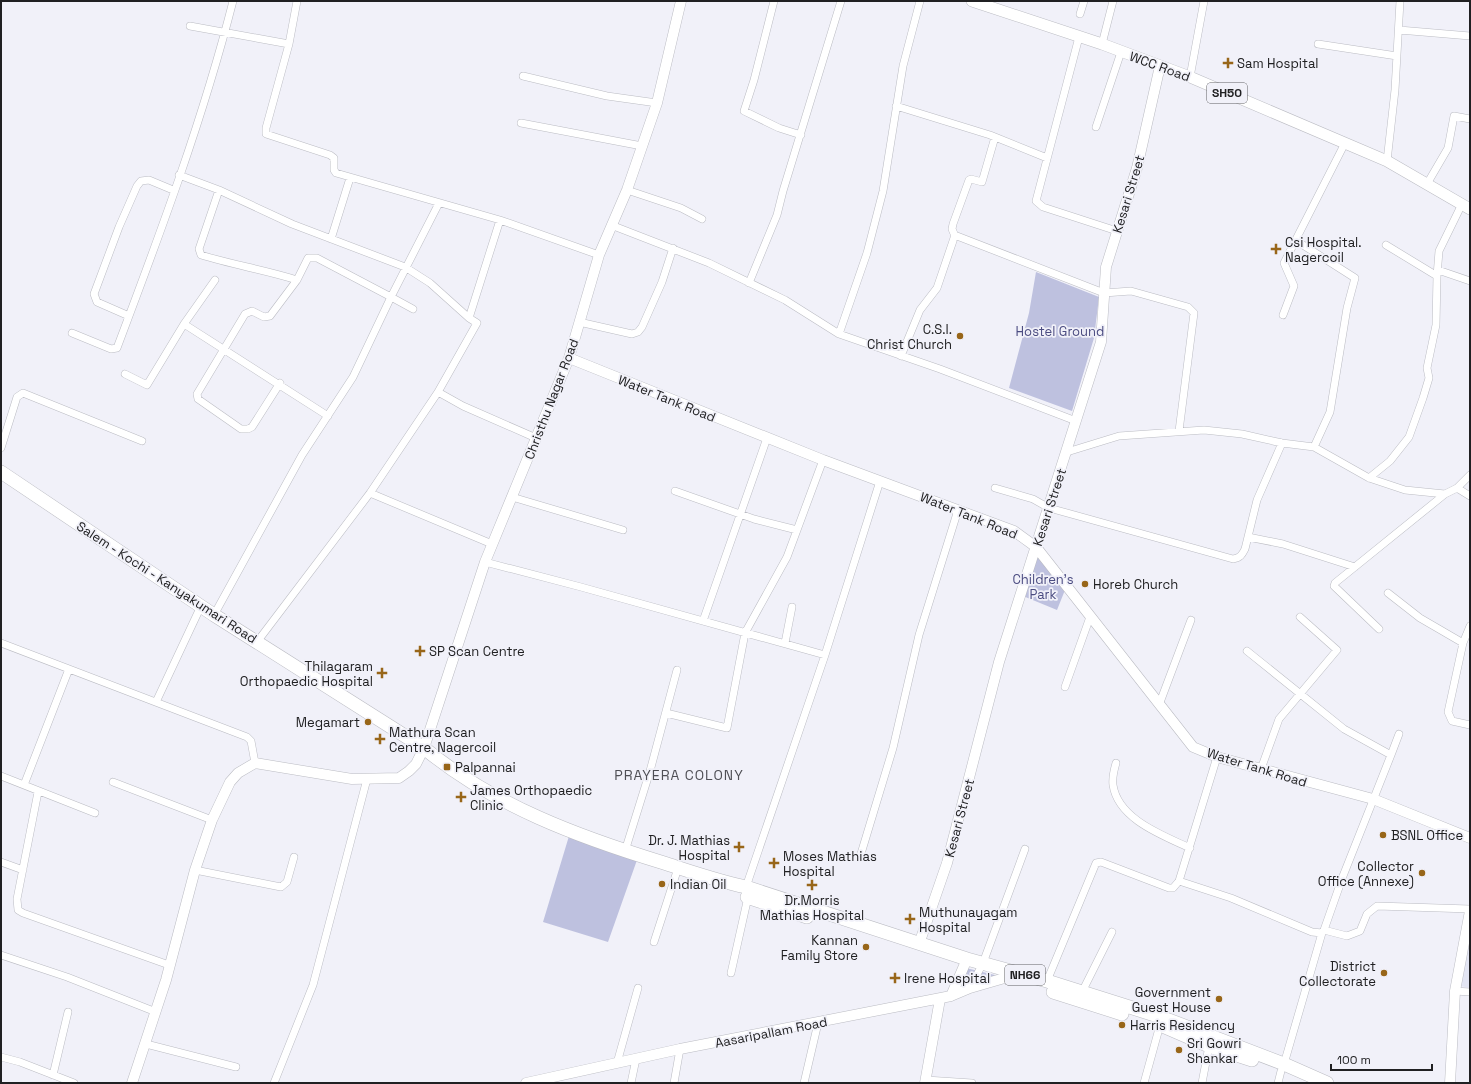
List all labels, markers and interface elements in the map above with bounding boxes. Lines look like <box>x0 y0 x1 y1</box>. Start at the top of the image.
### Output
street label: WCC Road <box>1127 48 1192 85</box>
place label: Sam Hospital <box>1237 55 1319 72</box>
marker: Sam Hospital <box>1222 57 1234 69</box>
road number: SH50 <box>1207 83 1247 103</box>
street label: Kesari Street <box>1109 153 1148 235</box>
place label: Csi Hospital. Nagercoil <box>1285 234 1362 266</box>
marker: Csi Hospital. Nagercoil <box>1270 243 1282 255</box>
place label: C.S.I. Christ Church <box>867 321 952 353</box>
park label: Hostel Ground <box>1016 323 1104 340</box>
marker: C.S.I. Christ Church <box>955 331 965 341</box>
street label: Christhu Nagar Road <box>521 336 582 462</box>
street label: Water Tank Road <box>615 371 718 426</box>
street label: Kesari Street <box>1029 466 1070 548</box>
street label: Water Tank Road <box>917 488 1020 543</box>
street label: Salem - Kochi - Kanyakumari Road <box>73 518 260 647</box>
park label: Children's Park <box>1012 571 1074 603</box>
place label: Horeb Church <box>1093 576 1178 593</box>
marker: Horeb Church <box>1080 579 1090 589</box>
place label: SP Scan Centre <box>429 643 525 660</box>
marker: SP Scan Centre <box>414 645 426 657</box>
place label: Thilagaram Orthopaedic Hospital <box>240 658 373 690</box>
marker: Thilagaram Orthopaedic Hospital <box>376 667 388 679</box>
place label: Megamart <box>296 714 360 731</box>
marker: Megamart <box>363 717 373 727</box>
place label: Mathura Scan Centre, Nagercoil <box>389 724 496 756</box>
marker: Mathura Scan Centre, Nagercoil <box>374 733 386 745</box>
street label: Water Tank Road <box>1205 744 1309 791</box>
place label: Palpannai <box>455 759 516 776</box>
marker: Palpannai <box>442 762 452 772</box>
district label: PRAYERA COLONY <box>614 766 744 784</box>
street label: Kesari Street <box>941 777 978 859</box>
place label: James Orthopaedic Clinic <box>470 782 592 814</box>
marker: James Orthopaedic Clinic <box>455 791 467 803</box>
place label: BSNL Office <box>1391 827 1463 844</box>
marker: BSNL Office <box>1378 830 1388 840</box>
place label: Dr. J. Mathias Hospital <box>648 832 730 864</box>
marker: Dr. J. Mathias Hospital <box>733 841 745 853</box>
place label: Moses Mathias Hospital <box>783 848 877 880</box>
marker: Moses Mathias Hospital <box>768 857 780 869</box>
place label: Collector Office (Annexe) <box>1318 858 1414 890</box>
marker: Collector Office (Annexe) <box>1417 868 1427 878</box>
place label: Indian Oil <box>670 876 727 893</box>
marker: Indian Oil <box>657 879 667 889</box>
marker: Dr.Morris Mathias Hospital <box>806 879 818 891</box>
place label: Dr.Morris Mathias Hospital <box>760 892 864 924</box>
place label: Muthunayagam Hospital <box>919 904 1018 936</box>
marker: Muthunayagam Hospital <box>904 913 916 925</box>
place label: Kannan Family Store <box>781 932 858 964</box>
marker: Kannan Family Store <box>861 942 871 952</box>
place label: District Collectorate <box>1299 958 1376 990</box>
road number: NH66 <box>1005 965 1045 985</box>
marker: District Collectorate <box>1379 968 1389 978</box>
place label: Irene Hospital <box>904 970 990 987</box>
marker: Irene Hospital <box>889 972 901 984</box>
place label: Government Guest House <box>1132 984 1211 1016</box>
marker: Government Guest House <box>1214 994 1224 1004</box>
street label: Aasaripallam Road <box>713 1013 829 1052</box>
place label: Harris Residency <box>1130 1017 1235 1034</box>
marker: Harris Residency <box>1117 1020 1127 1030</box>
place label: Sri Gowri Shankar <box>1187 1035 1241 1067</box>
marker: Sri Gowri Shankar <box>1174 1045 1184 1055</box>
scale bar <box>1331 1046 1432 1072</box>
text: 100 m <box>1337 1052 1371 1068</box>

